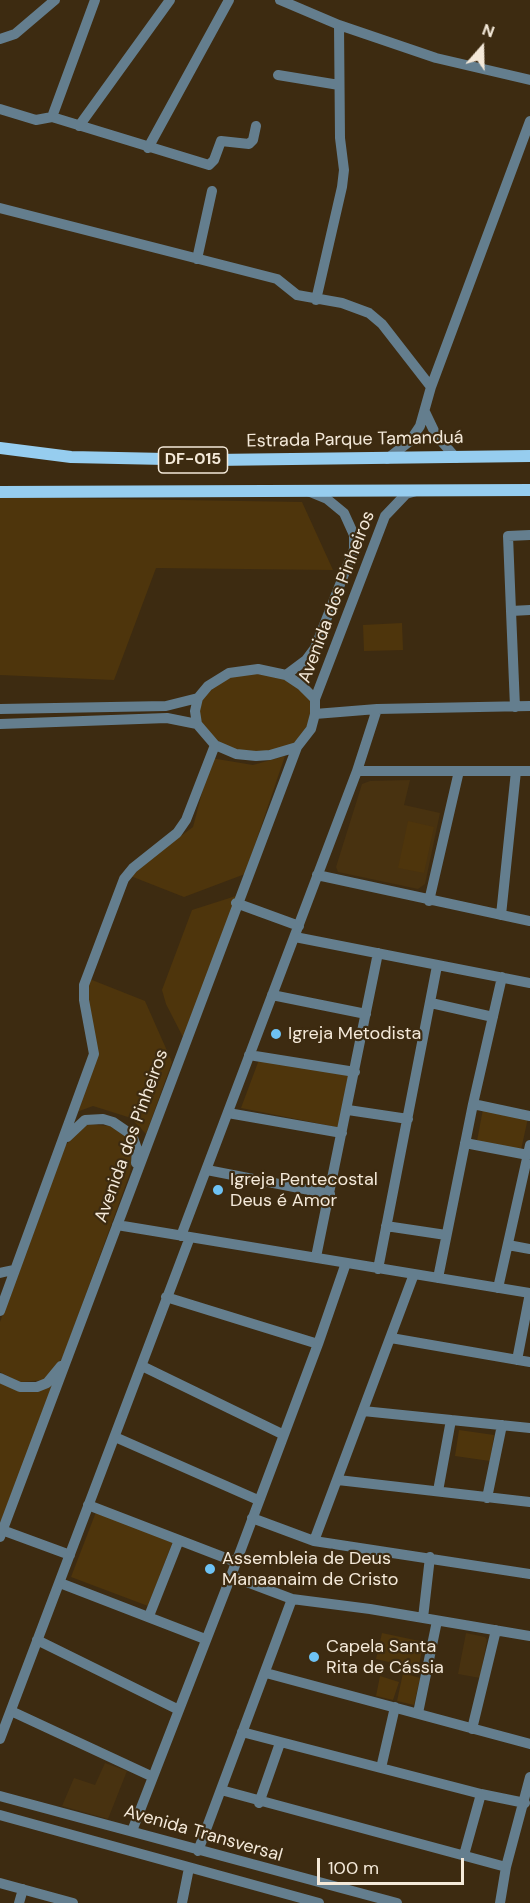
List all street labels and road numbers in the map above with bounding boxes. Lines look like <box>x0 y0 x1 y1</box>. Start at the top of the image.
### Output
street label: Estrada Parque Tamanduá <box>246 427 464 453</box>
road number: DF-015 <box>158 447 228 473</box>
street label: Avenida dos Pinheiros <box>294 508 380 686</box>
street label: Avenida dos Pinheiros <box>91 1047 173 1225</box>
street label: Avenida Transversal <box>121 1801 285 1867</box>

